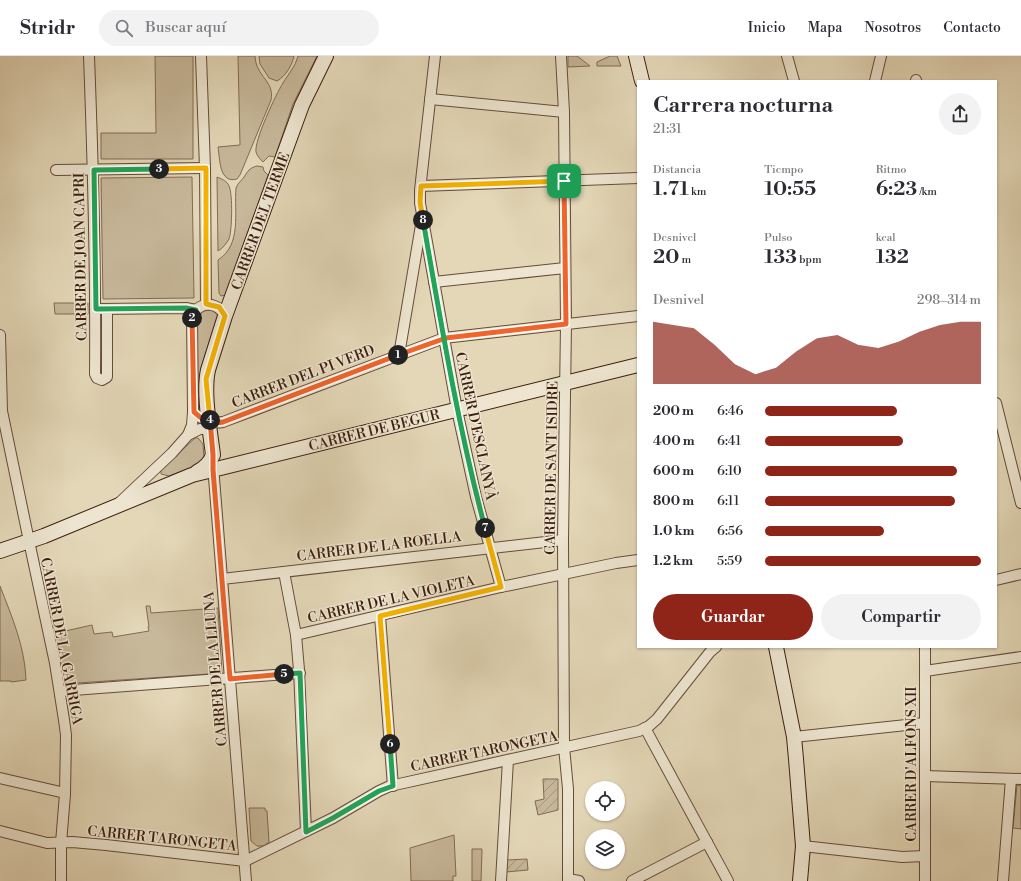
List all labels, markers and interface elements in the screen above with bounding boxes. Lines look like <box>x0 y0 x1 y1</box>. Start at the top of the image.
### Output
search box <box>99 10 379 46</box>
text: Stridr <box>20 16 75 40</box>
icon: search <box>113 17 135 39</box>
text: Buscar aquí <box>145 18 226 37</box>
text: Inicio <box>748 19 786 37</box>
text: Mapa <box>808 19 842 37</box>
text: Nosotros <box>864 19 921 37</box>
text: Contacto <box>943 19 1001 37</box>
text: Carrera nocturna <box>653 92 833 119</box>
button: share <box>939 93 981 135</box>
text: 21:31 <box>653 121 682 137</box>
street label: CARRER DEL TERME <box>228 150 294 293</box>
pin: 3 <box>149 159 169 179</box>
text: 3 <box>156 162 162 176</box>
text: Distancia <box>653 163 701 177</box>
text: Tiempo <box>764 163 803 177</box>
text: Ritmo <box>876 163 906 177</box>
pin <box>547 164 581 198</box>
icon: arrive <box>553 170 575 192</box>
street label: CARRER DE JOAN CAPRI <box>71 172 91 341</box>
text: 1.71 <box>653 177 689 202</box>
text: 10:55 <box>764 177 816 202</box>
text: 6:23 <box>876 177 917 202</box>
text: km <box>689 185 706 199</box>
text: /km <box>917 185 937 199</box>
pin: 8 <box>413 210 433 230</box>
text: 8 <box>419 213 427 227</box>
text: Desnivel <box>653 231 696 245</box>
text: Pulso <box>764 231 792 245</box>
text: kcal <box>876 231 896 245</box>
text: 20 <box>653 245 679 270</box>
text: 133 <box>764 245 797 270</box>
text: 132 <box>876 245 909 270</box>
text: m <box>679 253 691 267</box>
text: bpm <box>797 253 822 267</box>
text: Desnivel <box>653 292 704 308</box>
text: 298–314 m <box>917 292 981 308</box>
pin: 2 <box>182 308 202 328</box>
text: 2 <box>189 311 195 325</box>
street label: CARRER DEL PI VERD <box>229 341 378 413</box>
pin: 1 <box>388 345 408 365</box>
text: 1 <box>395 348 401 362</box>
street label: CARRER D'ESCLANYÀ <box>451 350 502 502</box>
street label: CARRER DE SANT ISIDRE <box>541 381 563 555</box>
text: 200 m <box>653 403 694 419</box>
text: 6:46 <box>717 403 743 419</box>
street label: CARRER DE BEGUR <box>307 406 442 456</box>
pin: 4 <box>200 410 220 430</box>
text: 4 <box>206 413 214 427</box>
text: 400 m <box>653 433 695 449</box>
text: 6:41 <box>717 433 741 449</box>
text: 600 m <box>653 463 694 479</box>
text: 6:10 <box>717 463 742 479</box>
text: 800 m <box>653 493 694 509</box>
text: 6:11 <box>717 493 739 509</box>
pin: 7 <box>475 518 495 538</box>
text: 7 <box>482 521 488 535</box>
text: 1.0 km <box>653 523 694 539</box>
text: 6:56 <box>717 523 743 539</box>
street label: CARRER DE LA ROELLA <box>296 528 463 566</box>
text: 1.2 km <box>653 553 693 569</box>
text: 5:59 <box>717 553 742 569</box>
street label: CARRER DE LA GARRIGA <box>36 556 86 727</box>
street label: CARRER DE LA VIOLETA <box>306 572 477 628</box>
street label: CARRER DE LA LLUNA <box>200 590 232 747</box>
button: Guardar <box>653 594 813 640</box>
button: Compartir <box>821 594 981 640</box>
pin: 5 <box>274 664 294 684</box>
text: 5 <box>281 667 287 681</box>
street label: CARRER D'ALFONS XII <box>903 686 921 842</box>
street label: CARRER TARONGETA <box>409 728 560 776</box>
pin: 6 <box>380 734 400 754</box>
text: 6 <box>387 737 393 751</box>
map controls <box>585 781 625 869</box>
button: locate <box>585 781 625 821</box>
street label: CARRER TARONGETA <box>86 822 238 856</box>
button: layers <box>585 829 625 869</box>

